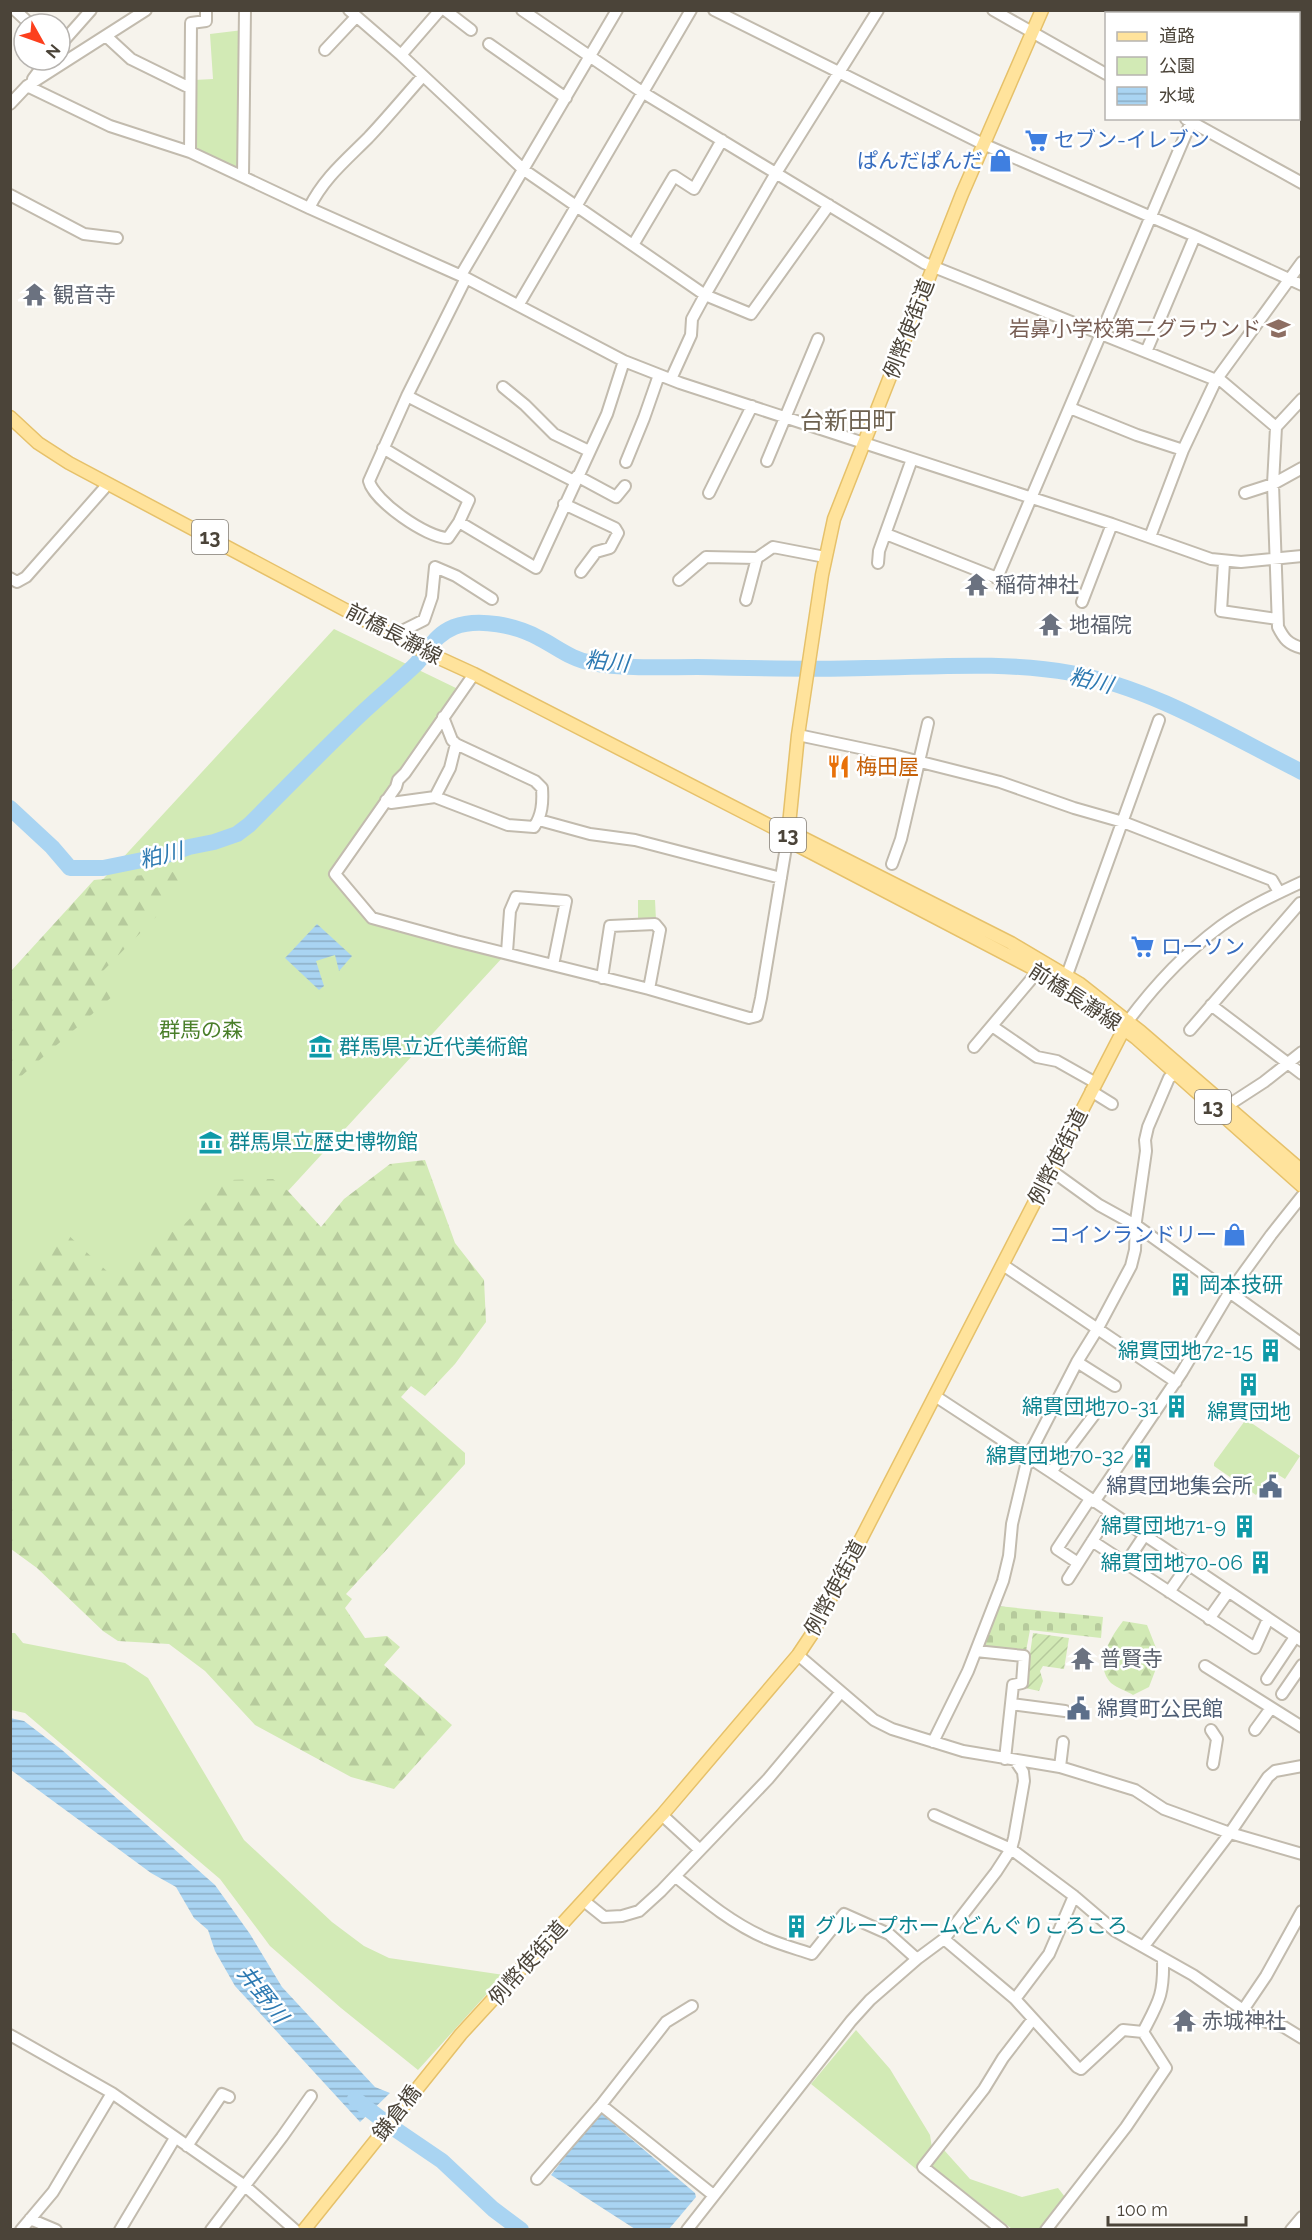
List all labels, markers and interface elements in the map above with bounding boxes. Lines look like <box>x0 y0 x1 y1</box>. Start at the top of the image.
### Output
north arrow <box>12 12 72 72</box>
legend <box>1105 12 1300 120</box>
text: 道路 <box>1159 25 1195 46</box>
text: N <box>42 41 64 62</box>
text: 公園 <box>1159 55 1195 76</box>
text: 水域 <box>1159 85 1195 106</box>
supermarket icon: セブン-イレブン <box>1023 127 1049 153</box>
place label: セブン-イレブン <box>1054 127 1210 152</box>
place label: ぱんだぱんだ <box>857 148 983 173</box>
shop icon: ぱんだぱんだ <box>988 148 1014 174</box>
street label: 例幣使街道 <box>878 275 939 382</box>
temple icon: 観音寺 <box>22 282 48 308</box>
place label: 観音寺 <box>53 282 116 307</box>
place label: 岩鼻小学校第二グラウンド <box>1009 316 1261 341</box>
school or university icon: 岩鼻小学校第二グラウンド <box>1266 316 1292 342</box>
district label: 台新田町 <box>800 406 896 435</box>
road number: 13 <box>192 520 228 554</box>
temple icon: 稲荷神社 <box>964 572 990 598</box>
place label: 稲荷神社 <box>995 572 1079 597</box>
street label: 前橋長瀞線 <box>342 598 446 669</box>
temple icon: 地福院 <box>1038 612 1064 638</box>
place label: 地福院 <box>1069 612 1132 637</box>
water label: 粕川 <box>584 646 632 676</box>
water label: 粕川 <box>1067 662 1117 698</box>
restaurant icon: 梅田屋 <box>825 754 851 780</box>
place label: 梅田屋 <box>856 754 919 779</box>
road number: 13 <box>770 818 806 852</box>
water label: 粕川 <box>137 837 187 873</box>
supermarket icon: ローソン <box>1130 934 1156 960</box>
place label: ローソン <box>1161 934 1245 959</box>
street label: 前橋長瀞線 <box>1024 958 1126 1036</box>
park label: 群馬の森 <box>159 1017 243 1042</box>
museum icon: 群馬県立近代美術館 <box>308 1034 334 1060</box>
place label: 群馬県立近代美術館 <box>339 1034 528 1059</box>
road number: 13 <box>1195 1090 1231 1124</box>
street label: 例幣使街道 <box>1023 1104 1093 1209</box>
museum icon: 群馬県立歴史博物館 <box>198 1129 224 1155</box>
place label: 群馬県立歴史博物館 <box>229 1129 418 1154</box>
place label: コインランドリー <box>1049 1222 1217 1247</box>
shop icon: コインランドリー <box>1222 1222 1248 1248</box>
building icon: 岡本技研 <box>1168 1272 1194 1298</box>
place label: 岡本技研 <box>1199 1272 1283 1297</box>
place label: 綿貫団地72-15 <box>1118 1338 1253 1363</box>
building icon: 綿貫団地72-15 <box>1258 1338 1284 1364</box>
building icon: 綿貫団地 <box>1236 1371 1262 1397</box>
place label: 綿貫団地70-31 <box>1022 1394 1158 1419</box>
building icon: 綿貫団地70-31 <box>1163 1394 1189 1420</box>
place label: 綿貫団地 <box>1207 1399 1291 1424</box>
place label: 綿貫団地70-32 <box>986 1443 1124 1468</box>
building icon: 綿貫団地70-32 <box>1129 1443 1155 1469</box>
place label: 綿貫団地集会所 <box>1106 1473 1253 1498</box>
public building icon: 綿貫団地集会所 <box>1258 1473 1284 1499</box>
place label: 綿貫団地71-9 <box>1101 1513 1226 1538</box>
building icon: 綿貫団地71-9 <box>1231 1513 1257 1539</box>
street label: 例幣使街道 <box>799 1536 870 1640</box>
place label: 綿貫団地70-06 <box>1101 1550 1243 1575</box>
building icon: 綿貫団地70-06 <box>1248 1550 1274 1576</box>
temple icon: 普賢寺 <box>1069 1646 1095 1672</box>
place label: 普賢寺 <box>1100 1646 1163 1671</box>
public building icon: 綿貫町公民館 <box>1066 1696 1092 1722</box>
place label: 綿貫町公民館 <box>1097 1696 1223 1721</box>
building icon: グループホームどんぐりころころ <box>784 1913 810 1939</box>
place label: グループホームどんぐりころころ <box>815 1913 1128 1938</box>
street label: 例幣使街道 <box>483 1915 572 2010</box>
water label: 井野川 <box>232 1960 295 2030</box>
temple icon: 赤城神社 <box>1171 2008 1197 2034</box>
place label: 赤城神社 <box>1202 2008 1286 2033</box>
street label: 鎌倉橋 <box>367 2080 426 2145</box>
scale bar <box>1108 2189 1246 2227</box>
text: 100 m <box>1117 2199 1168 2220</box>

